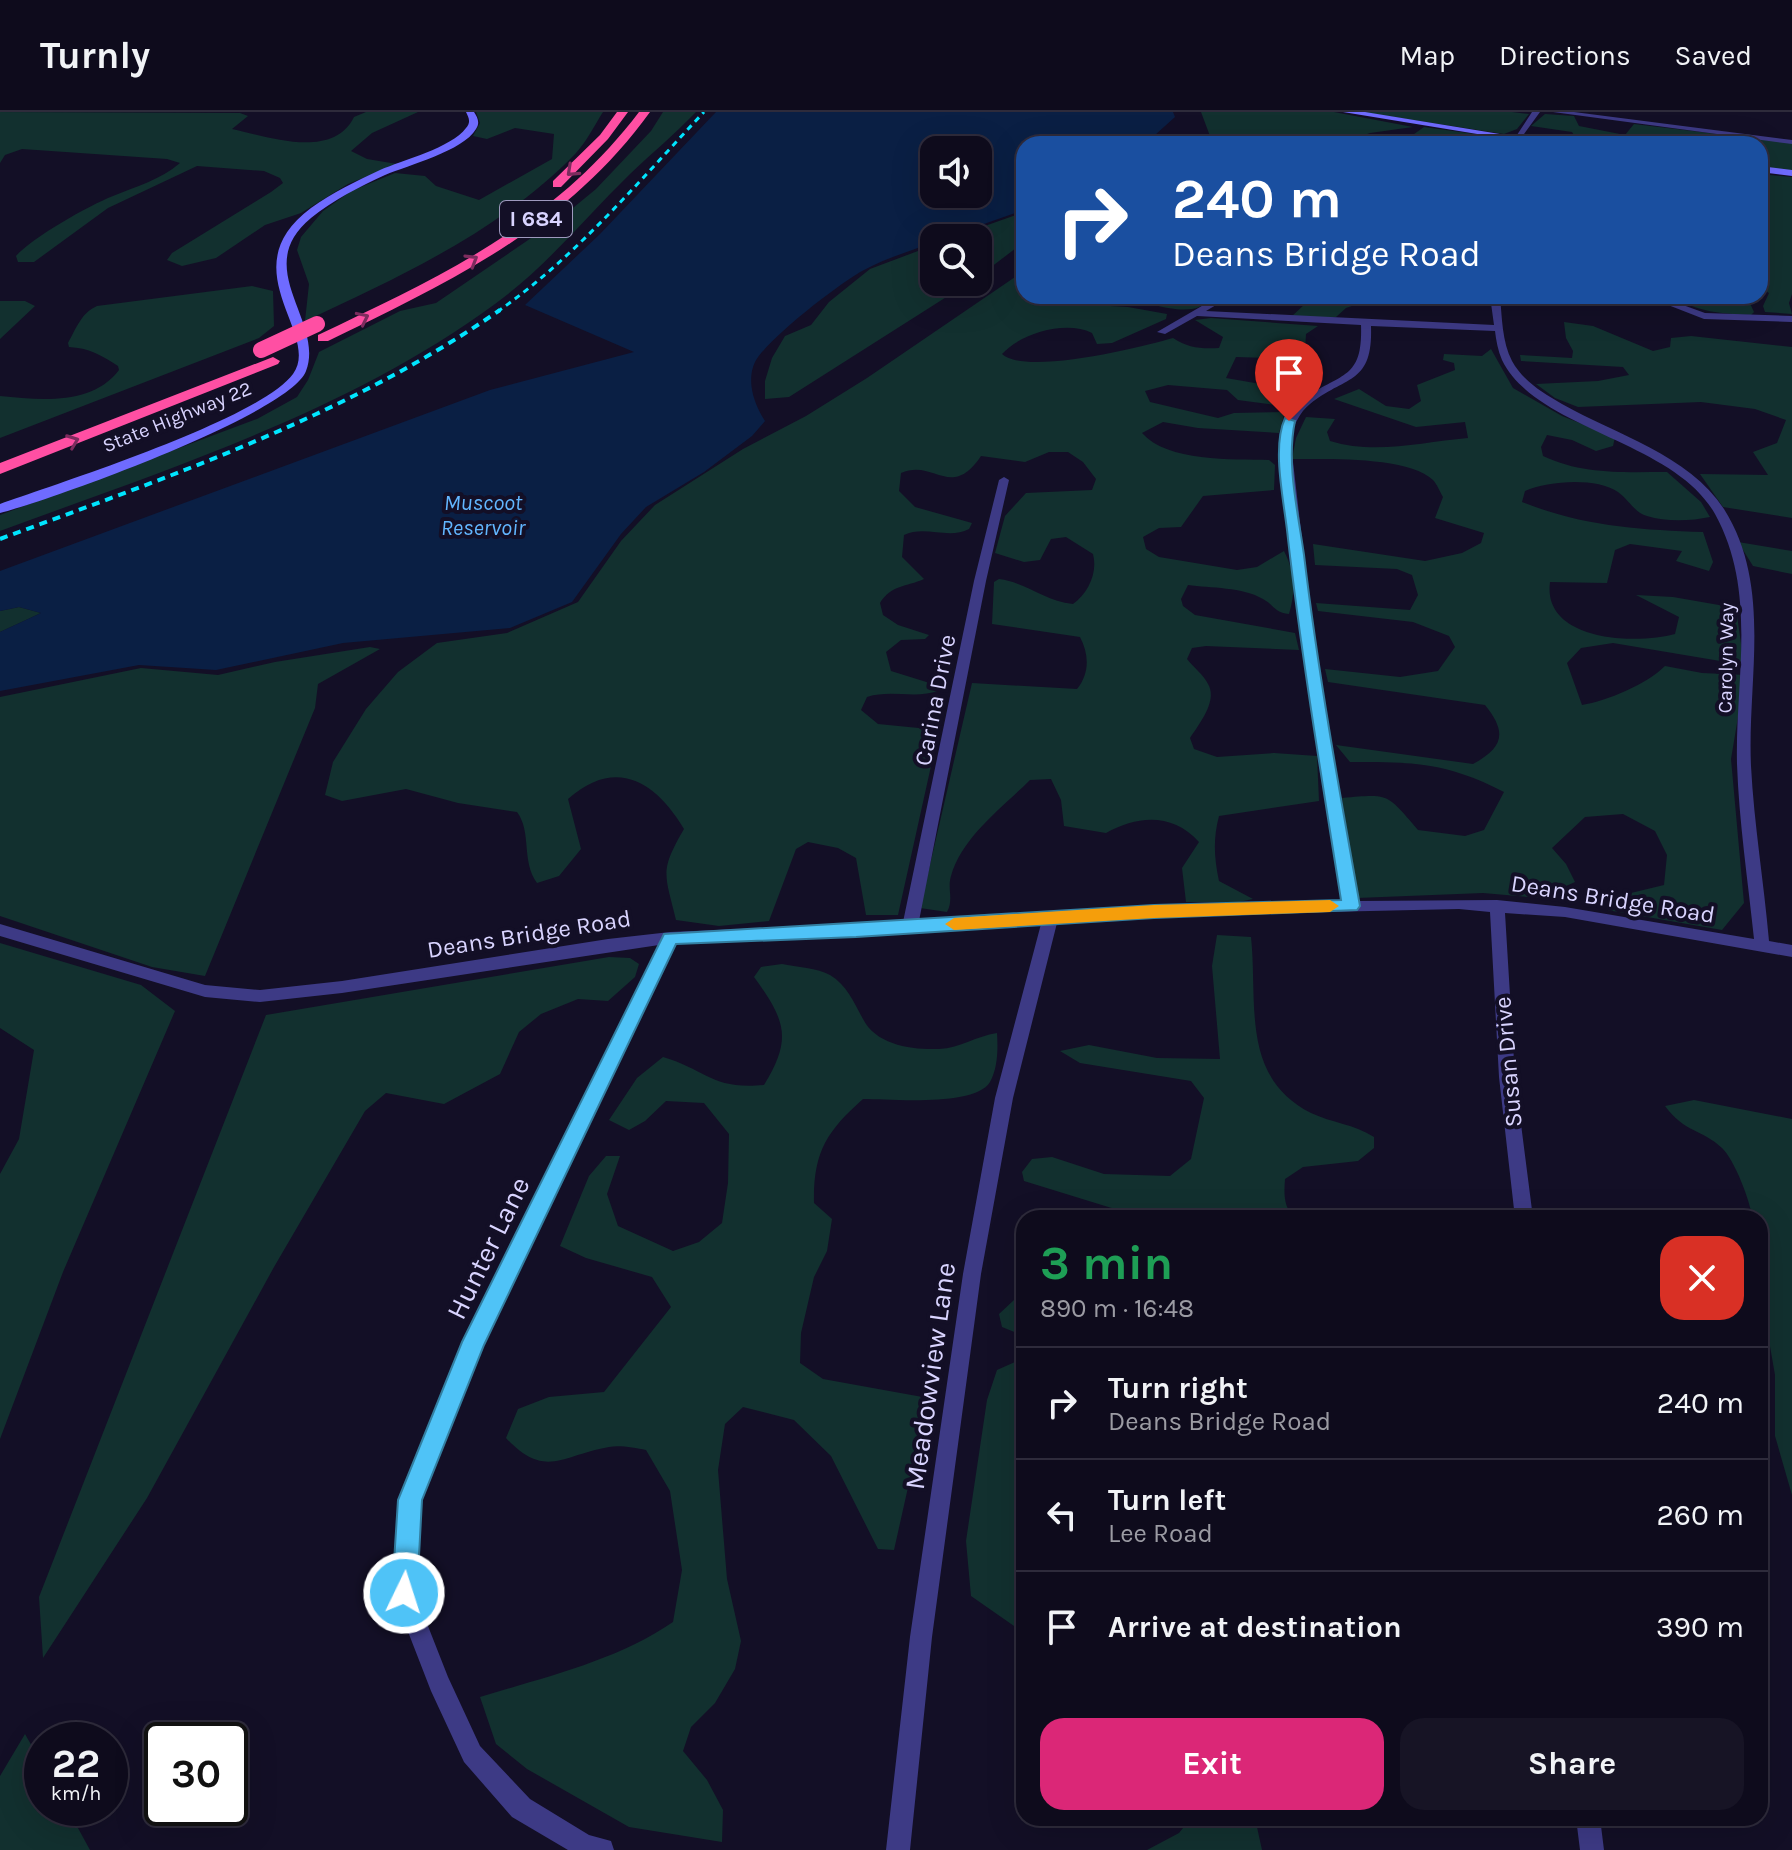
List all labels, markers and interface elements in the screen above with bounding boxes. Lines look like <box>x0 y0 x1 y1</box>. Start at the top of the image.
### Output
text: Turnly <box>40 33 150 78</box>
text: Map <box>1400 39 1455 72</box>
text: Directions <box>1499 39 1631 72</box>
text: Saved <box>1675 39 1752 72</box>
map controls <box>920 136 992 296</box>
button: sound <box>920 136 992 208</box>
one-way arrow <box>566 161 581 175</box>
text: 240 m <box>1172 166 1342 231</box>
icon: right <box>1040 168 1144 272</box>
road number: I 684 <box>500 201 572 237</box>
button: search <box>920 224 992 296</box>
text: Deans Bridge Road <box>1172 233 1481 275</box>
one-way arrow <box>463 255 478 270</box>
one-way arrow <box>355 313 370 328</box>
pin <box>1255 339 1323 421</box>
icon: arrive <box>1267 351 1311 395</box>
street label: State Highway 22 <box>99 377 255 457</box>
one-way arrow <box>65 434 79 451</box>
water label: Muscoot Reservoir <box>441 490 527 541</box>
street label: Carolyn Way <box>1714 602 1738 714</box>
street label: Carina Drive <box>909 632 961 768</box>
street label: Deans Bridge Road <box>1509 869 1717 929</box>
street label: Deans Bridge Road <box>425 904 633 964</box>
street label: Susan Drive <box>1488 995 1528 1129</box>
street label: Hunter Lane <box>439 1172 537 1324</box>
text: 3 min <box>1040 1235 1173 1291</box>
button: close <box>1660 1236 1744 1320</box>
street label: Meadowview Lane <box>898 1260 962 1492</box>
text: 890 m · 16:48 <box>1040 1293 1194 1324</box>
text: Turn right <box>1108 1370 1248 1406</box>
icon: right <box>1040 1381 1084 1425</box>
text: 240 m <box>1657 1385 1744 1421</box>
text: Deans Bridge Road <box>1108 1406 1331 1437</box>
text: Turn left <box>1108 1482 1226 1518</box>
icon: left <box>1040 1493 1084 1537</box>
text: 260 m <box>1656 1497 1744 1533</box>
text: Lee Road <box>1108 1518 1213 1549</box>
position arrow <box>362 1551 446 1635</box>
icon: arrive <box>1040 1605 1084 1649</box>
text: Arrive at destination <box>1108 1609 1402 1645</box>
text: 390 m <box>1656 1609 1744 1645</box>
button: Exit <box>1040 1718 1384 1810</box>
button: Share <box>1400 1718 1744 1810</box>
speed limit sign: 30 <box>144 1722 248 1826</box>
text: 22 <box>52 1740 100 1787</box>
text: km/h <box>51 1782 101 1805</box>

